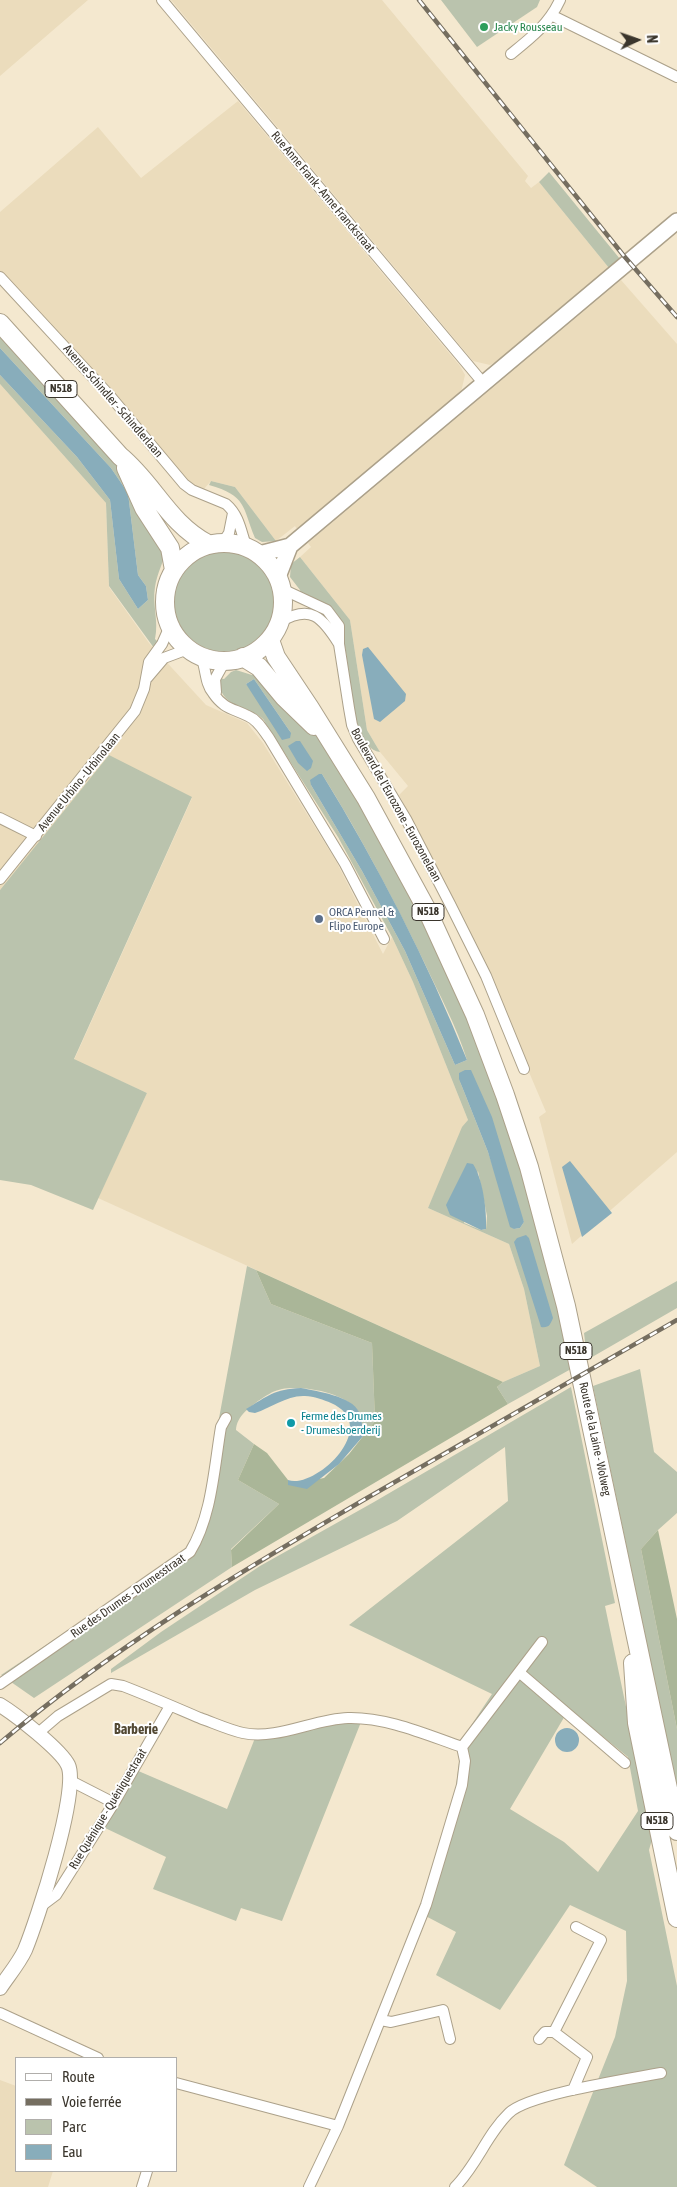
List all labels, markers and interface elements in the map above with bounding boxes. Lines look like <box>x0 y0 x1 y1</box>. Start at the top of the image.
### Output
north arrow <box>612 15 662 65</box>
place label: Jacky Rousseau <box>494 20 562 34</box>
marker: Jacky Rousseau <box>478 21 490 33</box>
text: N <box>644 35 660 44</box>
street label: Rue Anne Frank - Anne Franckstraat <box>268 129 378 255</box>
street label: Avenue Schindler - Schindlerlaan <box>60 342 166 460</box>
road number: N518 <box>45 380 77 398</box>
street label: Boulevard de l'Eurozone - Eurozonelaan <box>348 726 444 884</box>
street label: Avenue Urbino - Urbinolaan <box>35 730 123 834</box>
road number: N518 <box>412 904 444 920</box>
place label: ORCA Pennel & Flipo Europe <box>329 905 394 933</box>
marker: ORCA Pennel & Flipo Europe <box>313 913 325 925</box>
road number: N518 <box>560 1342 592 1360</box>
street label: Route de la Laine - Wolweg <box>576 1381 614 1497</box>
place label: Ferme des Drumes - Drumesboerderij <box>301 1409 382 1437</box>
marker: Ferme des Drumes - Drumesboerderij <box>285 1417 297 1429</box>
street label: Rue des Drumes - Drumesstraat <box>68 1551 188 1641</box>
district label: Barberie <box>114 1722 158 1738</box>
street label: Rue Quénique - Quéniquestraat <box>66 1746 150 1872</box>
road number: N518 <box>641 1812 673 1830</box>
legend <box>15 2057 178 2172</box>
text: Route <box>62 2068 95 2085</box>
text: Voie ferrée <box>62 2093 122 2110</box>
text: Parc <box>62 2118 86 2135</box>
text: Eau <box>62 2143 83 2160</box>

